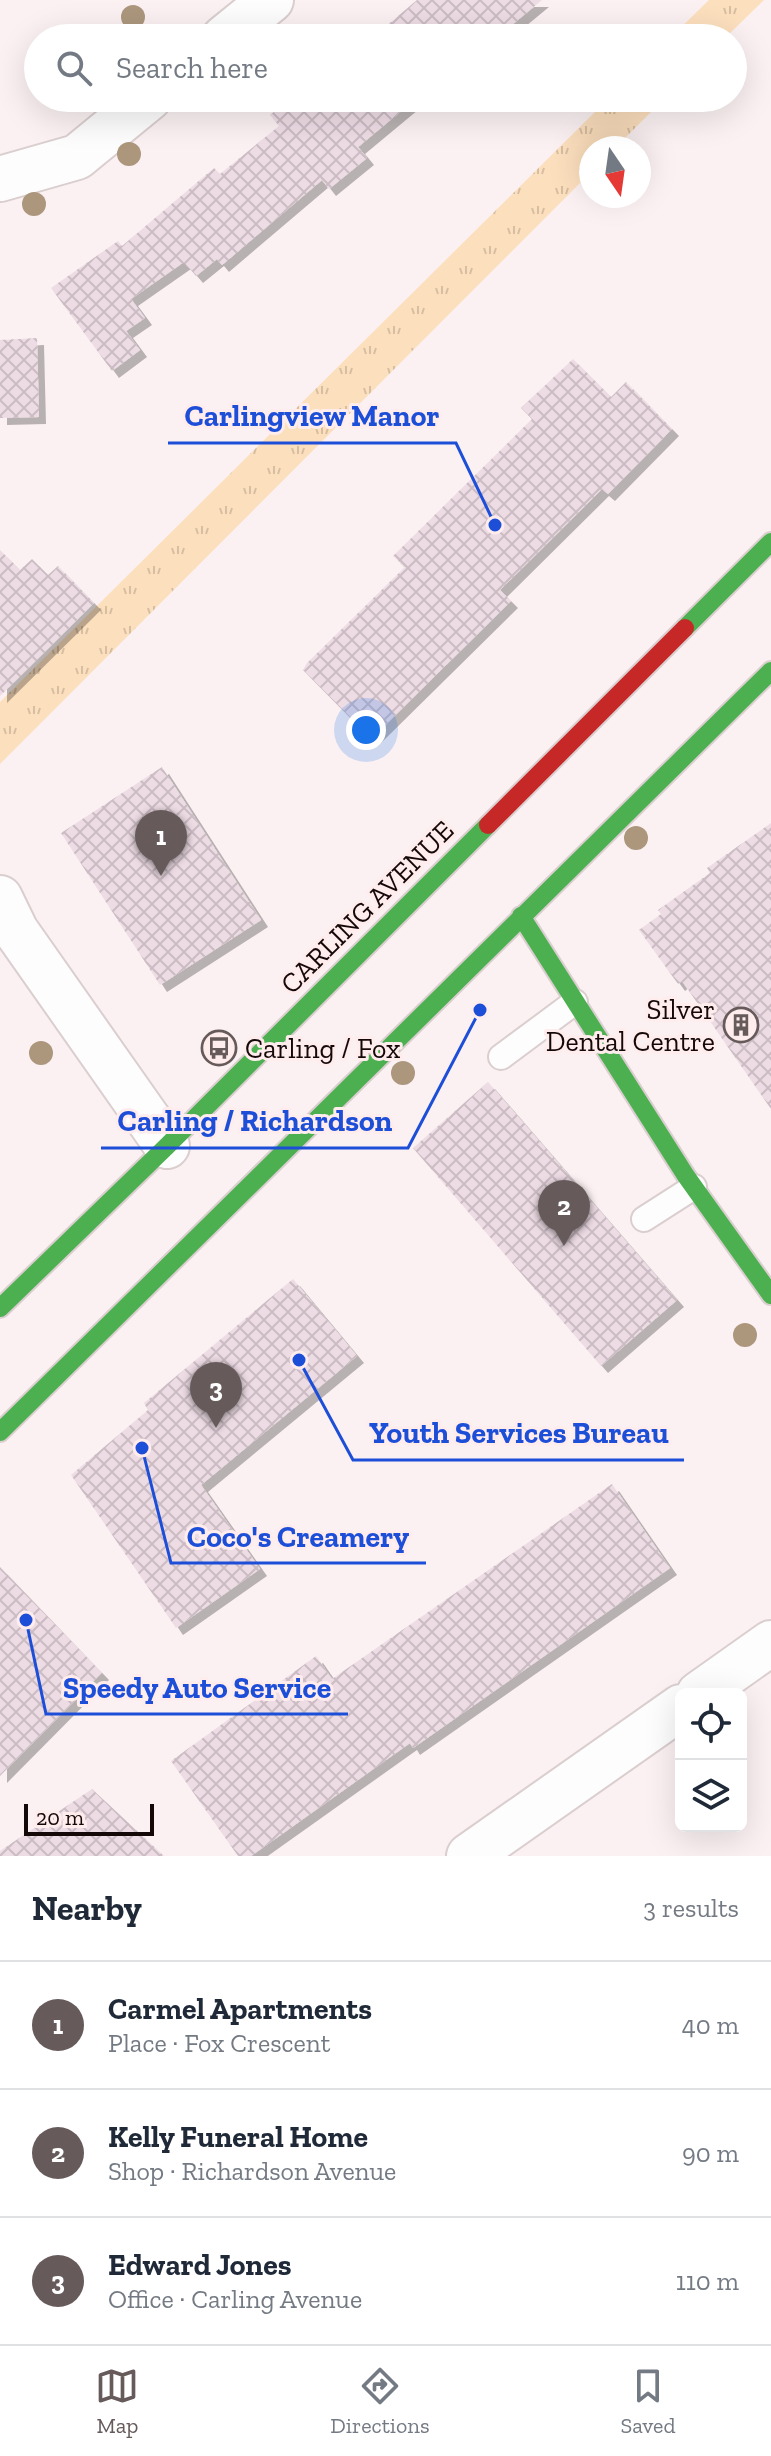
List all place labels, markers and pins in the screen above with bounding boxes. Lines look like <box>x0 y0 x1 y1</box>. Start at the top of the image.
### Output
callout: Carlingview Manor <box>168 389 456 443</box>
pin: 1 <box>135 810 187 876</box>
place label: Silver Dental Centre <box>546 993 715 1058</box>
building icon: Silver Dental Centre <box>722 1006 760 1044</box>
bus stop icon: Carling / Fox <box>200 1029 238 1067</box>
place label: Carling / Fox <box>245 1032 400 1065</box>
callout: Carling / Richardson <box>101 1094 408 1148</box>
pin: 2 <box>538 1180 590 1246</box>
pin: 3 <box>190 1362 242 1428</box>
callout: Youth Services Bureau <box>353 1406 684 1460</box>
callout: Coco's Creamery <box>171 1509 426 1563</box>
callout: Speedy Auto Service <box>46 1660 348 1714</box>

